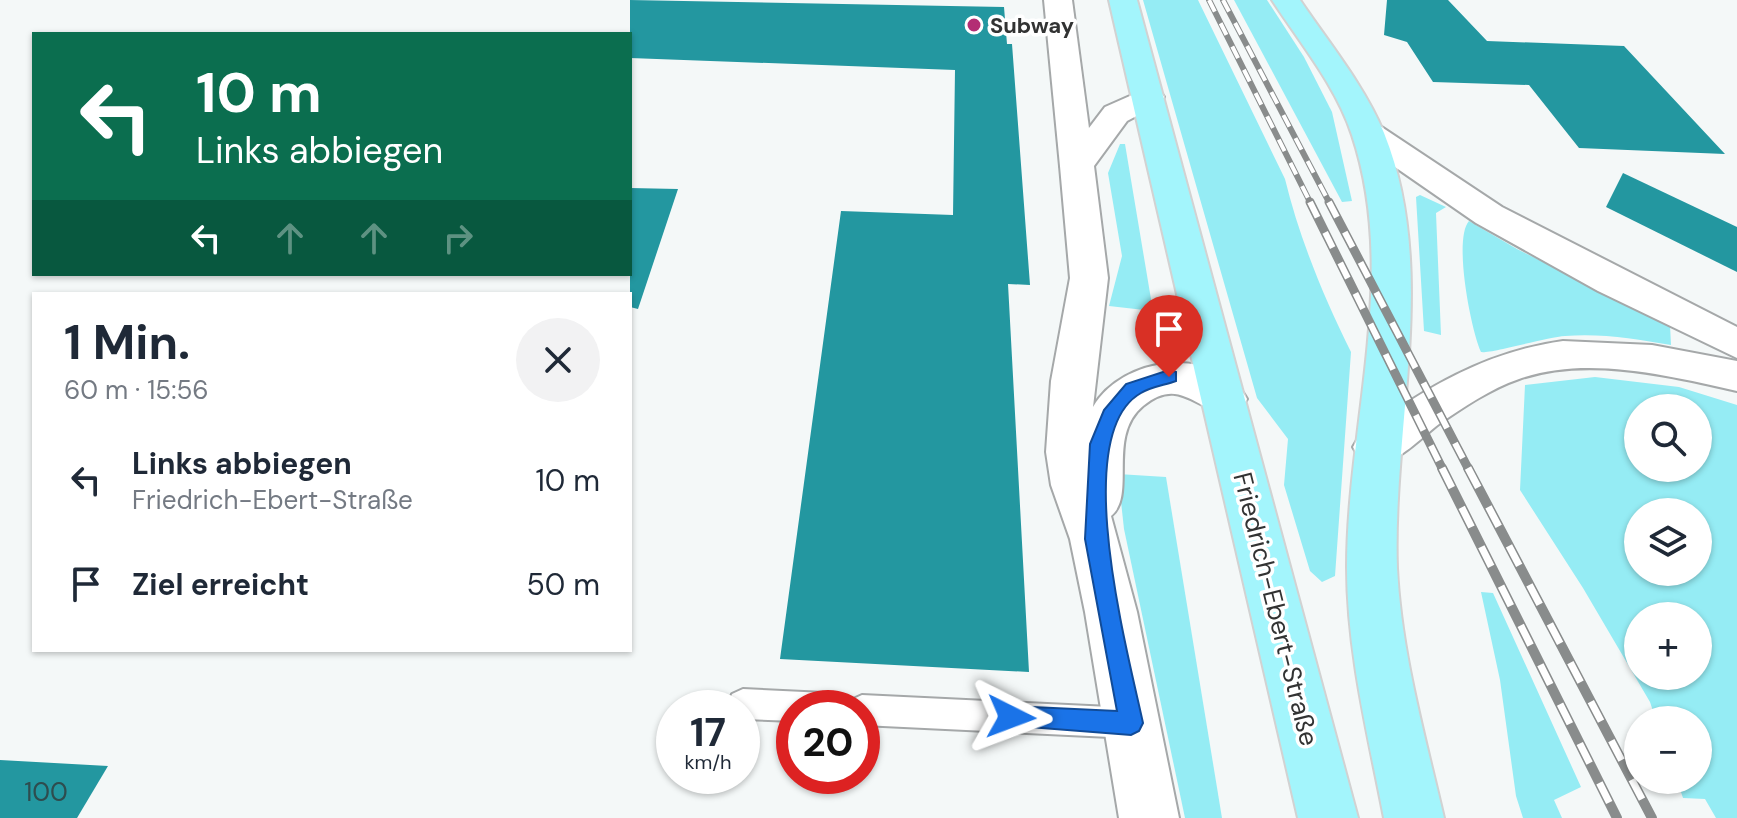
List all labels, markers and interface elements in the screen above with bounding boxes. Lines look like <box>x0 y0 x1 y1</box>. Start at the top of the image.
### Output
place label: Subway <box>990 11 1074 40</box>
marker: Subway <box>965 16 983 34</box>
text: 10 m <box>196 56 322 129</box>
icon: left <box>64 64 168 168</box>
text: Links abbiegen <box>196 127 443 174</box>
icon: left <box>184 216 228 260</box>
icon: ahead <box>268 216 312 260</box>
icon: ahead <box>352 216 396 260</box>
icon: right <box>436 216 480 260</box>
pin <box>1135 295 1203 377</box>
icon: arrive <box>1147 307 1191 351</box>
text: 1 Min. <box>64 311 190 374</box>
button: close <box>516 318 600 402</box>
text: 60 m · 15:56 <box>64 373 209 407</box>
map controls <box>1624 394 1712 794</box>
button: search <box>1624 394 1712 482</box>
text: Links abbiegen <box>132 444 352 483</box>
icon: left <box>64 458 108 502</box>
text: 10 m <box>535 461 600 500</box>
street label: Friedrich-Ebert-Straße <box>1226 469 1326 749</box>
text: Friedrich-Ebert-Straße <box>132 483 413 517</box>
button: layers <box>1624 498 1712 586</box>
icon: arrive <box>64 562 108 606</box>
text: Ziel erreicht <box>132 565 309 604</box>
text: 50 m <box>526 565 600 604</box>
button: + <box>1624 602 1712 690</box>
position arrow <box>969 675 1053 759</box>
speed limit sign: 20 <box>776 690 880 794</box>
text: 17 <box>690 706 726 758</box>
button: − <box>1624 706 1712 794</box>
text: km/h <box>684 749 732 775</box>
house number: 100 <box>24 775 68 809</box>

